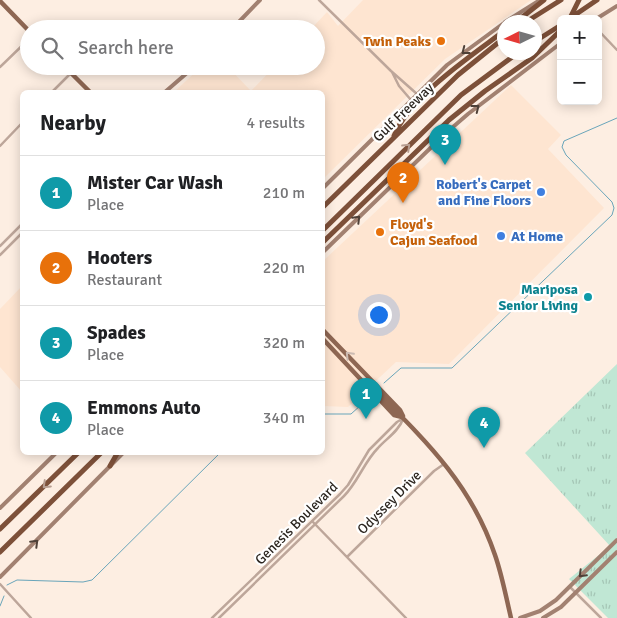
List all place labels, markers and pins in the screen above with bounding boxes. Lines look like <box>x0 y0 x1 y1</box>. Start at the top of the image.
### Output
place label: Twin Peaks <box>363 33 431 50</box>
marker: Twin Peaks <box>435 35 447 47</box>
pin: 3 <box>429 124 461 165</box>
pin: 2 <box>387 162 419 203</box>
place label: Robert's Carpet and Fine Floors <box>436 176 532 209</box>
marker: Robert's Carpet and Fine Floors <box>535 186 547 198</box>
place label: Floyd's Cajun Seafood <box>390 216 478 249</box>
marker: Floyd's Cajun Seafood <box>374 226 386 238</box>
place label: At Home <box>511 228 563 245</box>
marker: At Home <box>495 230 507 242</box>
place label: Mariposa Senior Living <box>499 281 578 314</box>
marker: Mariposa Senior Living <box>582 291 594 303</box>
pin: 1 <box>350 378 382 419</box>
pin: 4 <box>468 407 500 448</box>

